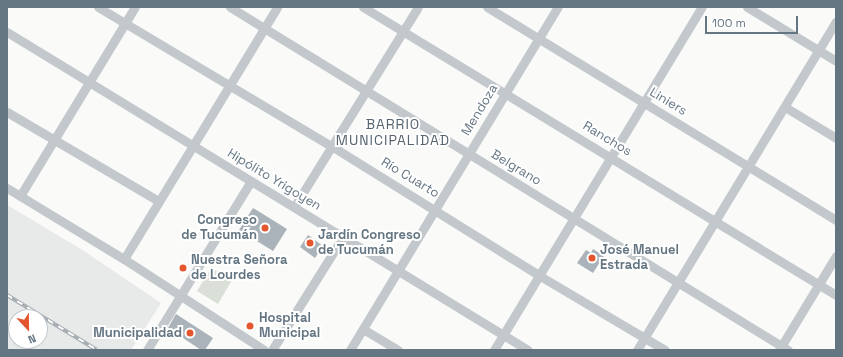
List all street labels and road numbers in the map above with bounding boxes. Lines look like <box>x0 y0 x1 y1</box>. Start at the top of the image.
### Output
street label: Mendoza <box>459 81 501 139</box>
street label: Liniers <box>647 85 689 119</box>
street label: Ranchos <box>580 118 634 160</box>
street label: Hipólito Yrigoyen <box>224 146 324 214</box>
street label: Belgrano <box>488 147 544 189</box>
street label: Río Cuarto <box>378 155 442 201</box>

